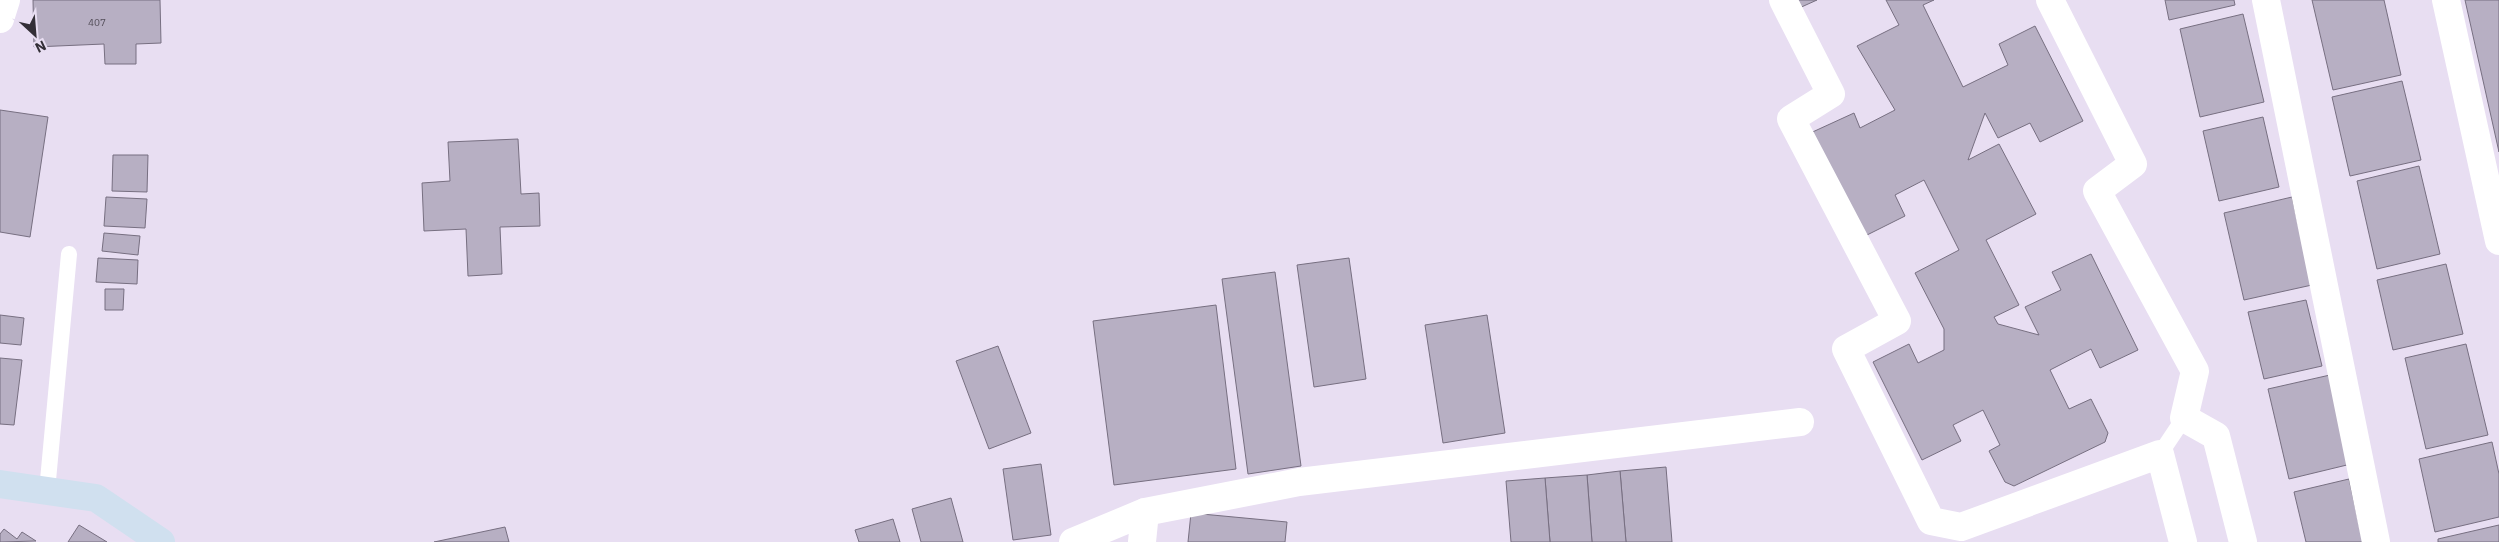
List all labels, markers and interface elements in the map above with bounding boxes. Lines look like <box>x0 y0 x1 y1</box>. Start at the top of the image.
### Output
north arrow <box>10 10 60 60</box>
house number: 407 <box>88 16 106 29</box>
text: N <box>32 36 49 57</box>

